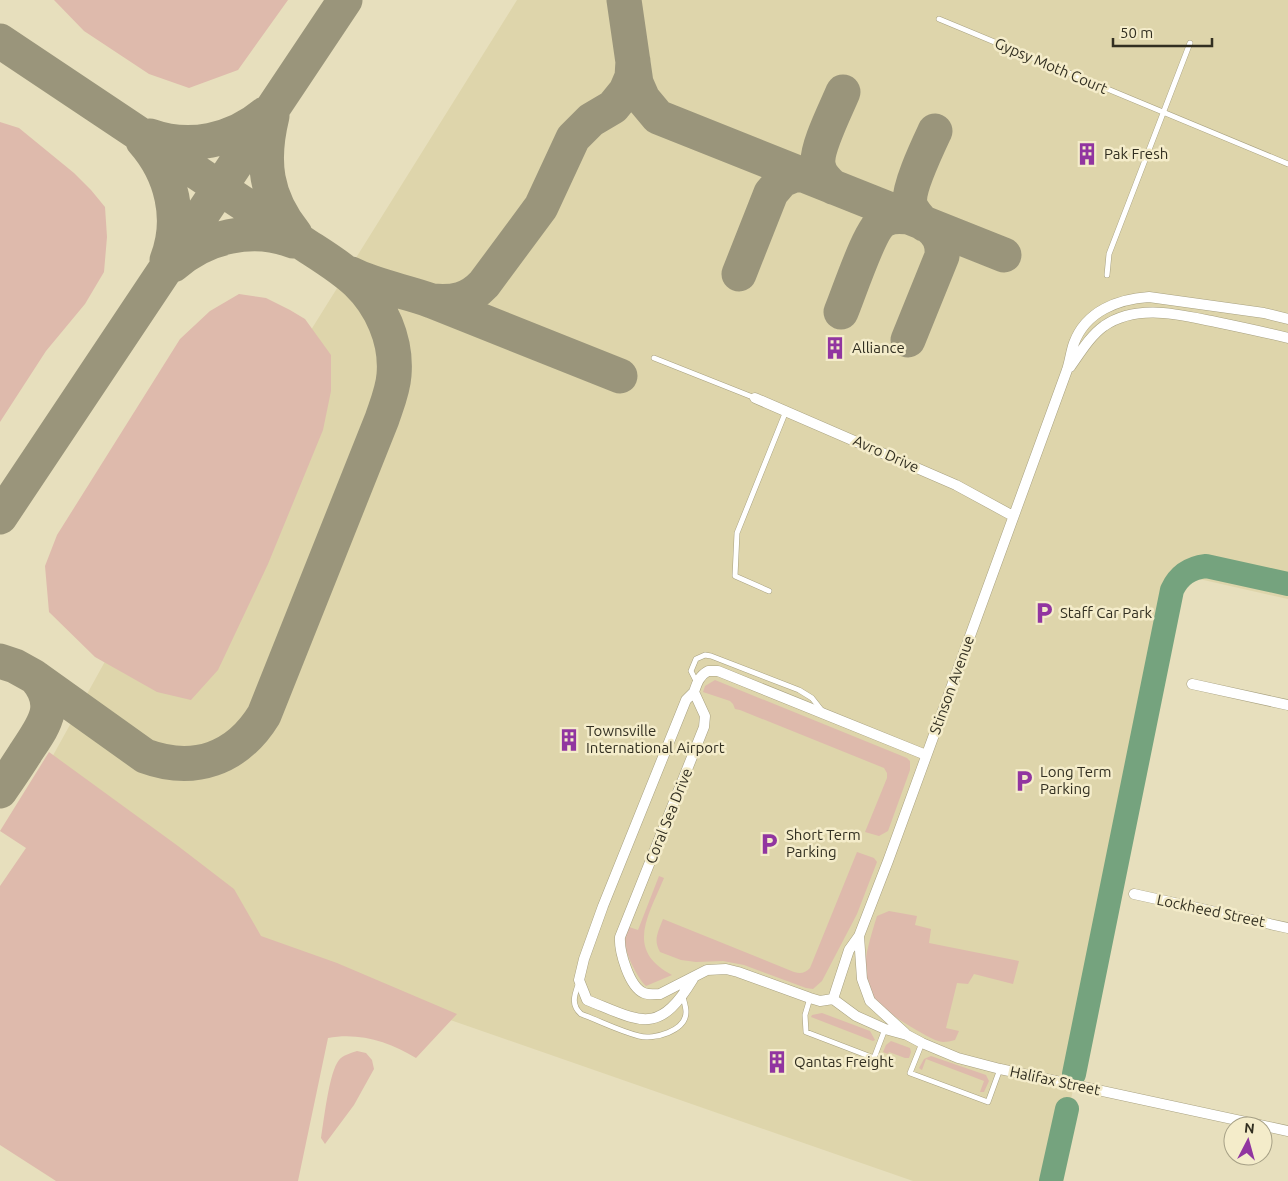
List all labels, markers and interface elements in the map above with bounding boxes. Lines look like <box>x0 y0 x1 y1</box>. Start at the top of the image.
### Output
scale bar <box>1113 15 1212 47</box>
text: 50 m <box>1120 24 1153 41</box>
street label: Gypsy Moth Court <box>992 34 1110 97</box>
building icon: Pak Fresh <box>1074 141 1100 167</box>
place label: Pak Fresh <box>1104 145 1168 162</box>
building icon: Alliance <box>822 335 848 361</box>
place label: Alliance <box>852 339 905 356</box>
street label: Avro Drive <box>851 431 922 476</box>
parking icon: Staff Car Park <box>1031 600 1057 626</box>
place label: Staff Car Park <box>1060 604 1153 621</box>
street label: Stinson Avenue <box>926 633 977 737</box>
place label: Townsville International Airport <box>586 722 725 756</box>
building icon: Townsville International Airport <box>556 727 582 753</box>
place label: Long Term Parking <box>1040 763 1112 797</box>
street label: Coral Sea Drive <box>642 766 695 866</box>
parking icon: Long Term Parking <box>1011 768 1037 794</box>
place label: Short Term Parking <box>786 826 861 860</box>
parking icon: Short Term Parking <box>756 831 782 857</box>
street label: Lockheed Street <box>1155 891 1267 930</box>
building icon: Qantas Freight <box>764 1049 790 1075</box>
place label: Qantas Freight <box>794 1053 894 1070</box>
street label: Halifax Street <box>1008 1063 1102 1098</box>
north arrow <box>1223 1116 1273 1166</box>
text: N <box>1243 1120 1255 1137</box>

